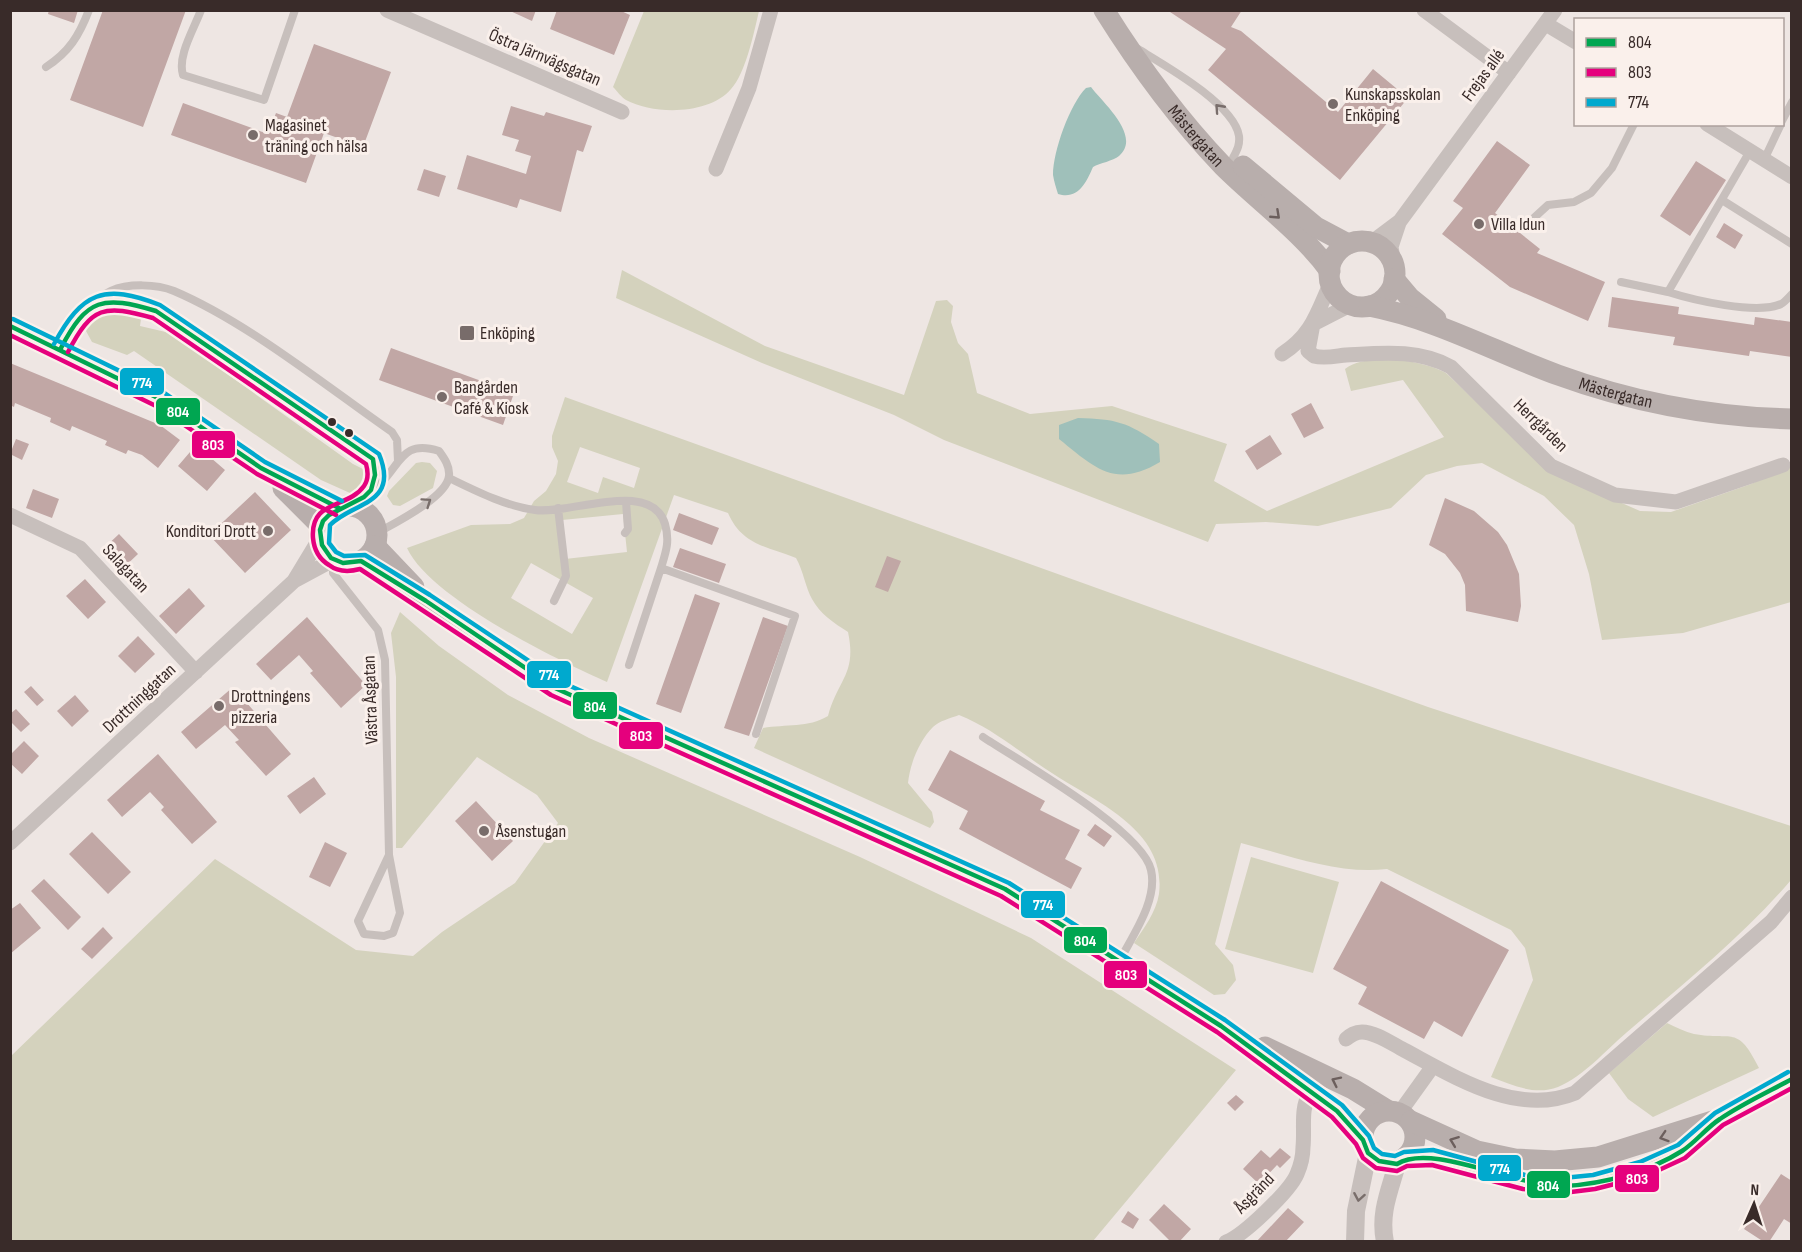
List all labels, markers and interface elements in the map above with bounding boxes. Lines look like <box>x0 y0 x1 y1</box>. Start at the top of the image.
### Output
legend <box>1574 18 1784 126</box>
street label: Östra Järnvägsgatan <box>485 24 604 91</box>
text: 804 <box>1628 32 1652 53</box>
street label: Frejas allé <box>1457 45 1509 105</box>
text: 803 <box>1628 62 1651 83</box>
place label: Kunskapsskolan Enköping <box>1345 84 1441 126</box>
text: 774 <box>1628 92 1649 113</box>
marker: Kunskapsskolan Enköping <box>1326 97 1340 111</box>
street label: Mästergatan <box>1163 101 1228 171</box>
one-way arrow <box>1215 104 1226 115</box>
place label: Magasinet träning och hälsa <box>265 115 368 157</box>
marker: Magasinet träning och hälsa <box>246 128 260 142</box>
one-way arrow <box>1270 208 1280 219</box>
place label: Villa Idun <box>1491 214 1545 235</box>
marker: Villa Idun <box>1472 217 1486 231</box>
place label: Enköping <box>480 323 535 344</box>
marker: Enköping <box>458 324 476 342</box>
line badge: 774 <box>119 367 165 396</box>
street label: Mästergatan <box>1576 373 1654 413</box>
text: 774 <box>132 374 153 393</box>
place label: Bangården Café & Kiosk <box>454 377 529 419</box>
marker: Bangården Café & Kiosk <box>435 390 449 404</box>
street label: Herrgården <box>1509 394 1572 456</box>
line badge: 804 <box>155 397 201 426</box>
text: 804 <box>167 403 190 422</box>
unlabelled marker <box>326 416 338 428</box>
unlabelled marker <box>343 427 355 439</box>
line badge: 803 <box>191 430 236 459</box>
text: 803 <box>202 436 224 455</box>
one-way arrow <box>420 498 431 509</box>
place label: Konditori Drott <box>166 521 257 542</box>
marker: Konditori Drott <box>261 524 275 538</box>
street label: Salagatan <box>98 540 153 597</box>
street label: Västra Åsgatan <box>358 655 383 745</box>
street label: Drottninggatan <box>99 659 180 737</box>
line badge: 774 <box>526 660 572 689</box>
text: 774 <box>539 666 560 685</box>
place label: Drottningens pizzeria <box>231 686 310 728</box>
line badge: 804 <box>572 691 618 720</box>
text: 804 <box>584 698 607 717</box>
marker: Drottningens pizzeria <box>212 699 226 713</box>
line badge: 803 <box>618 721 664 750</box>
text: 803 <box>630 727 652 746</box>
place label: Åsenstugan <box>495 821 566 842</box>
marker: Åsenstugan <box>477 824 491 838</box>
line badge: 774 <box>1020 890 1066 919</box>
text: 774 <box>1033 896 1054 915</box>
line badge: 804 <box>1063 926 1108 954</box>
text: 804 <box>1074 932 1097 951</box>
line badge: 803 <box>1103 960 1148 989</box>
text: 803 <box>1115 966 1137 985</box>
one-way arrow <box>1332 1076 1343 1088</box>
one-way arrow <box>1659 1130 1670 1142</box>
one-way arrow <box>1449 1136 1460 1149</box>
line badge: 774 <box>1477 1154 1522 1182</box>
text: 774 <box>1490 1160 1511 1179</box>
line badge: 803 <box>1614 1164 1660 1193</box>
street label: Åsgränd <box>1229 1169 1279 1219</box>
line badge: 804 <box>1526 1170 1571 1199</box>
text: 803 <box>1626 1170 1648 1189</box>
north arrow <box>1724 1174 1784 1234</box>
text: 804 <box>1537 1177 1560 1196</box>
text: N <box>1750 1181 1759 1200</box>
one-way arrow <box>1353 1192 1365 1201</box>

